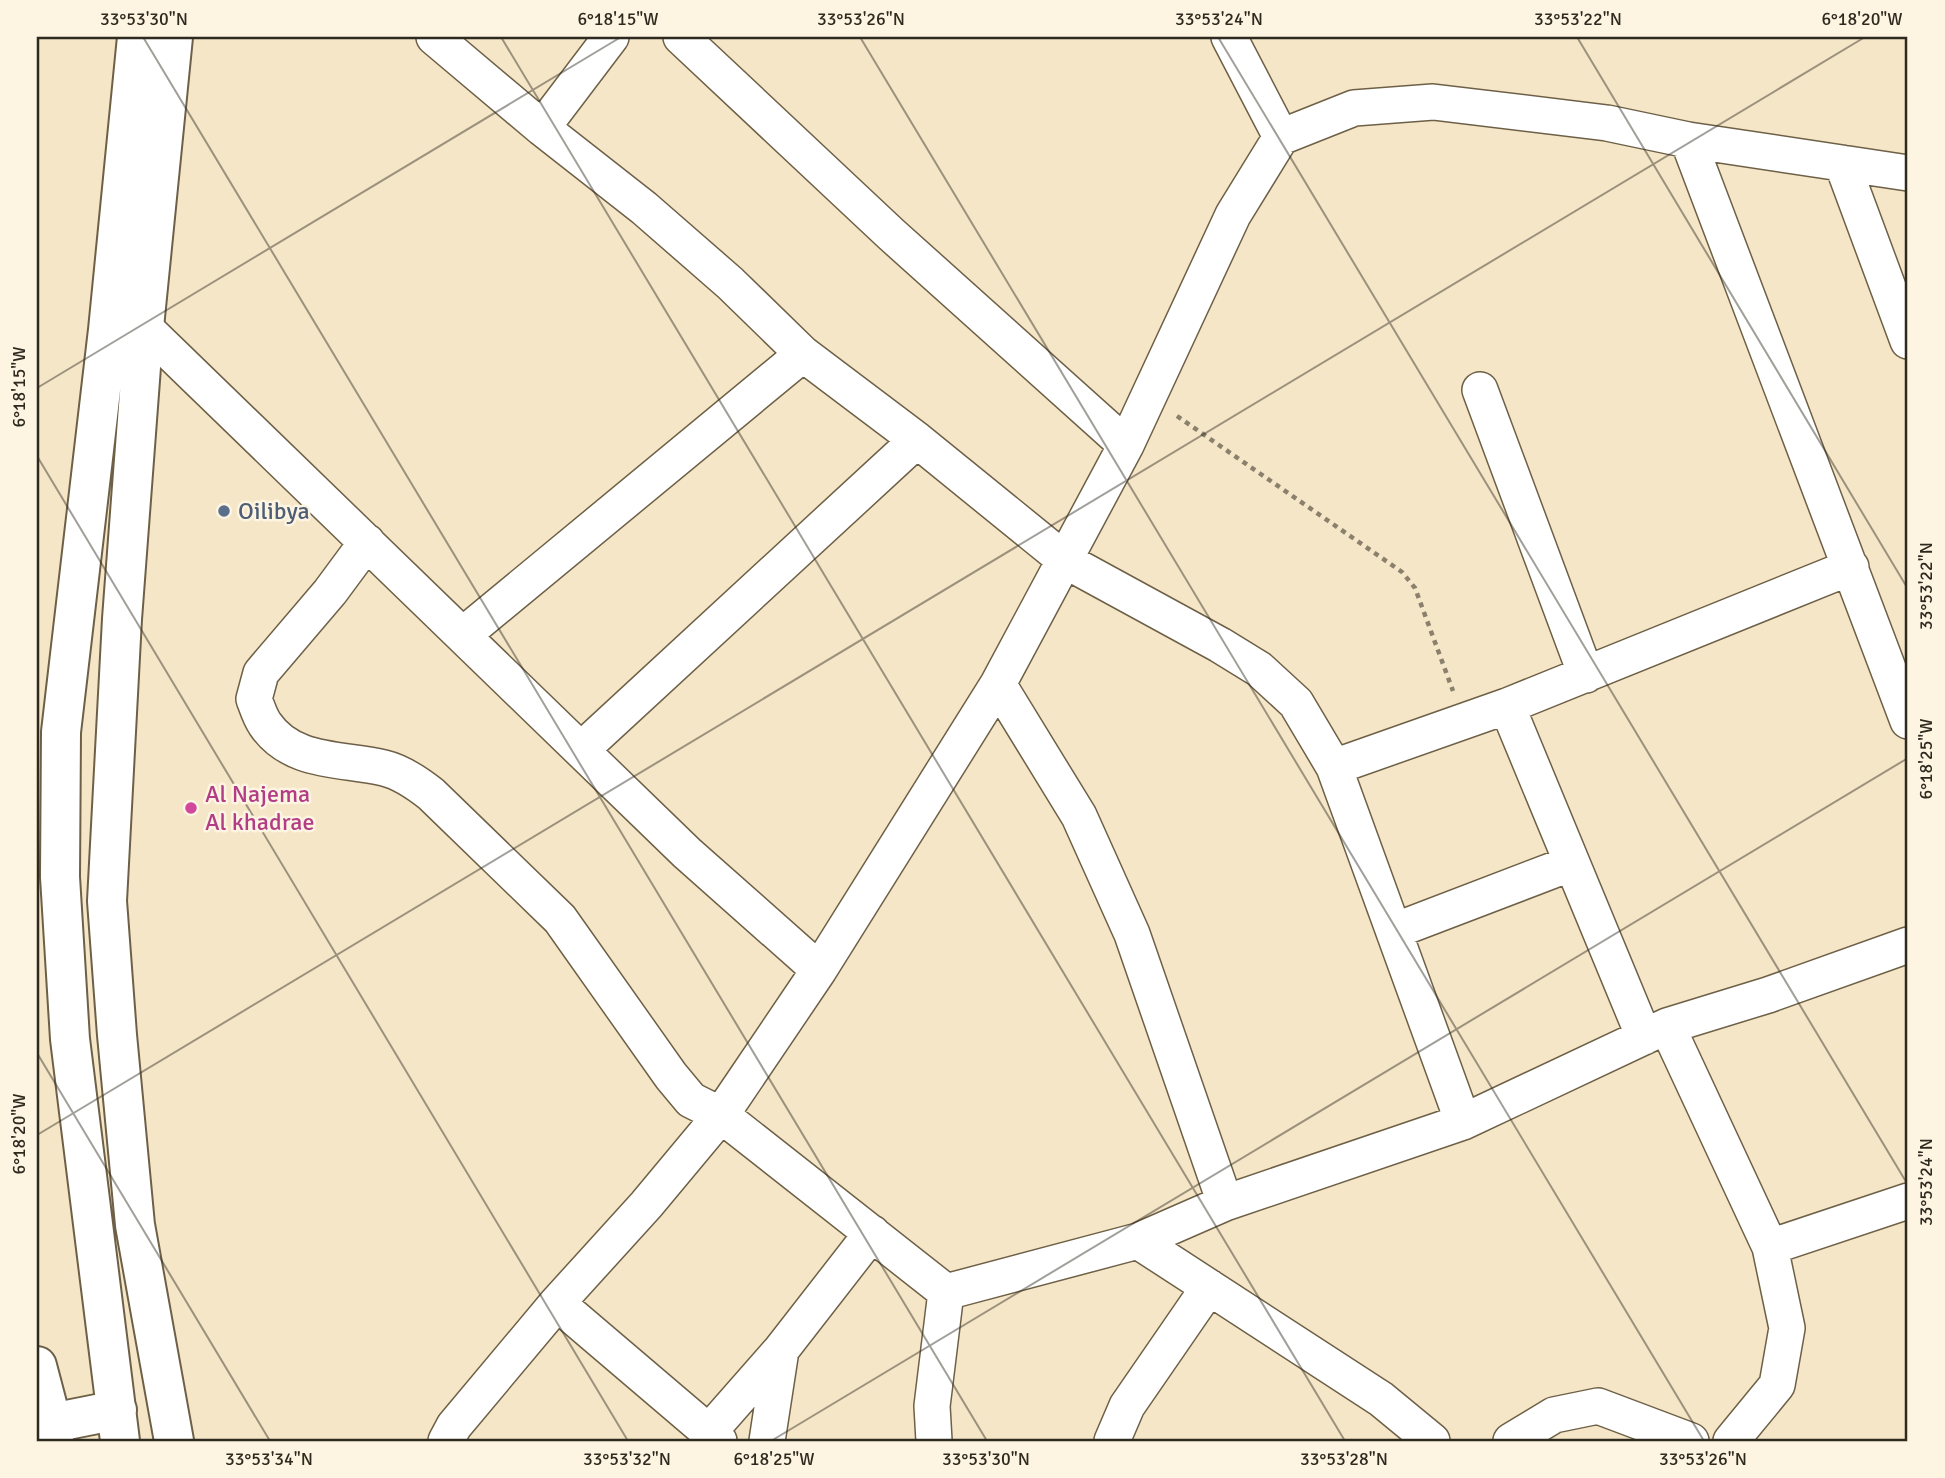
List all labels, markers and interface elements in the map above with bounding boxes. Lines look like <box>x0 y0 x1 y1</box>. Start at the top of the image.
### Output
text: 33°53'30"N <box>100 8 188 30</box>
text: 6°18'15"W <box>577 8 659 30</box>
text: 33°53'26"N <box>817 8 905 30</box>
text: 33°53'24"N <box>1175 8 1263 30</box>
text: 33°53'22"N <box>1534 8 1622 30</box>
text: 6°18'20"W <box>1821 8 1903 30</box>
text: 6°18'15"W <box>8 346 30 428</box>
place label: Oilibya <box>238 496 310 526</box>
marker: Oilibya <box>216 503 232 519</box>
text: 33°53'22"N <box>1915 542 1937 630</box>
text: 6°18'25"W <box>1915 718 1937 800</box>
place label: Al Najema Al khadrae <box>205 779 314 837</box>
marker: Al Najema Al khadrae <box>183 800 199 816</box>
text: 6°18'20"W <box>8 1093 30 1175</box>
text: 33°53'24"N <box>1915 1138 1937 1226</box>
text: 33°53'34"N <box>225 1448 313 1470</box>
text: 33°53'32"N <box>583 1448 671 1470</box>
text: 6°18'25"W <box>733 1448 815 1470</box>
text: 33°53'30"N <box>942 1448 1030 1470</box>
text: 33°53'28"N <box>1300 1448 1388 1470</box>
text: 33°53'26"N <box>1659 1448 1747 1470</box>

